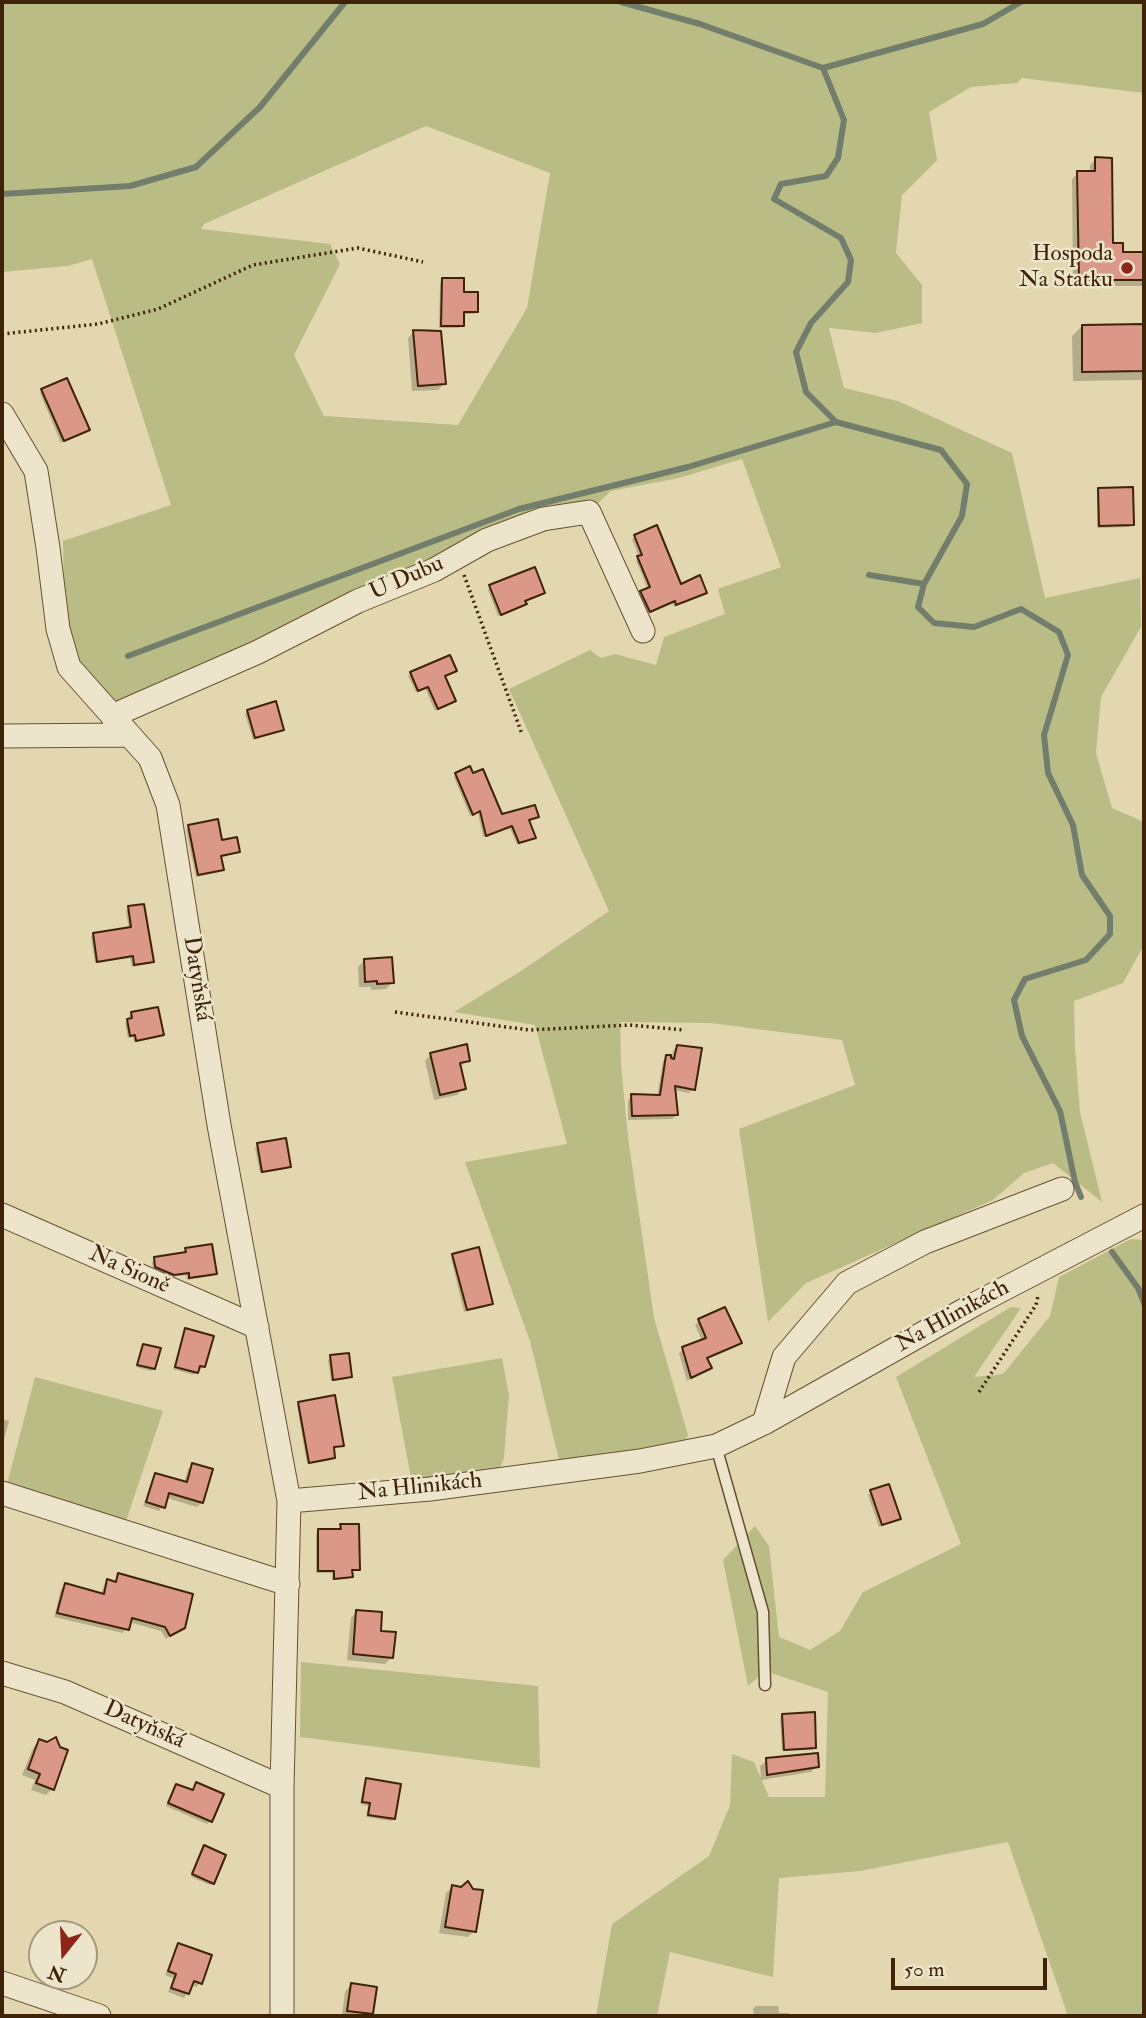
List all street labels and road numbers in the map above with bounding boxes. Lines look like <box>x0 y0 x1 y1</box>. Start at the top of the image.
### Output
street label: U Dubu <box>366 551 448 607</box>
street label: Datyňská <box>176 934 216 1024</box>
street label: Na Sioně <box>84 1241 174 1301</box>
street label: Na Hlinikách <box>892 1275 1014 1359</box>
street label: Na Hlinikách <box>357 1468 483 1508</box>
street label: Datyňská <box>99 1696 189 1756</box>

